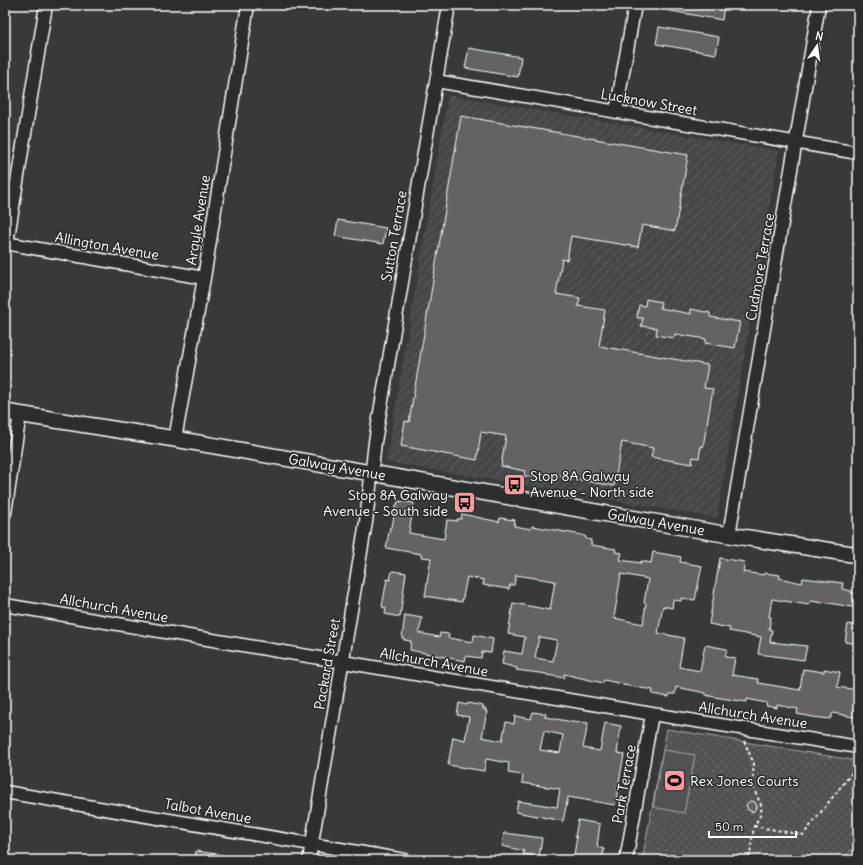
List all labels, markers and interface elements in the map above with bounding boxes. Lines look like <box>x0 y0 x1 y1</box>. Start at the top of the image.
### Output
north arrow <box>797 26 837 66</box>
text: N <box>814 29 825 44</box>
street label: Lucknow Street <box>599 85 699 119</box>
street label: Argyle Avenue <box>182 174 214 266</box>
street label: Sutton Terrace <box>377 189 411 283</box>
street label: Cudmore Terrace <box>742 212 778 322</box>
street label: Allington Avenue <box>54 228 160 264</box>
street label: Galway Avenue <box>287 450 387 484</box>
place label: Stop 8A Galway Avenue - North side <box>530 467 654 501</box>
bus stop icon: Stop 8A Galway Avenue - North side <box>501 471 527 497</box>
place label: Stop 8A Galway Avenue - South side <box>323 486 448 520</box>
bus stop icon: Stop 8A Galway Avenue - South side <box>451 490 477 516</box>
street label: Galway Avenue <box>606 505 706 539</box>
street label: Allchurch Avenue <box>58 590 170 626</box>
street label: Packard Street <box>310 617 344 711</box>
street label: Allchurch Avenue <box>378 644 490 680</box>
street label: Allchurch Avenue <box>697 698 809 732</box>
street label: Park Terrace <box>608 743 640 825</box>
sports icon: Rex Jones Courts <box>661 768 687 794</box>
place label: Rex Jones Courts <box>690 772 799 790</box>
street label: Talbot Avenue <box>163 794 253 828</box>
scale bar <box>709 813 796 839</box>
text: 50 m <box>715 819 744 834</box>

